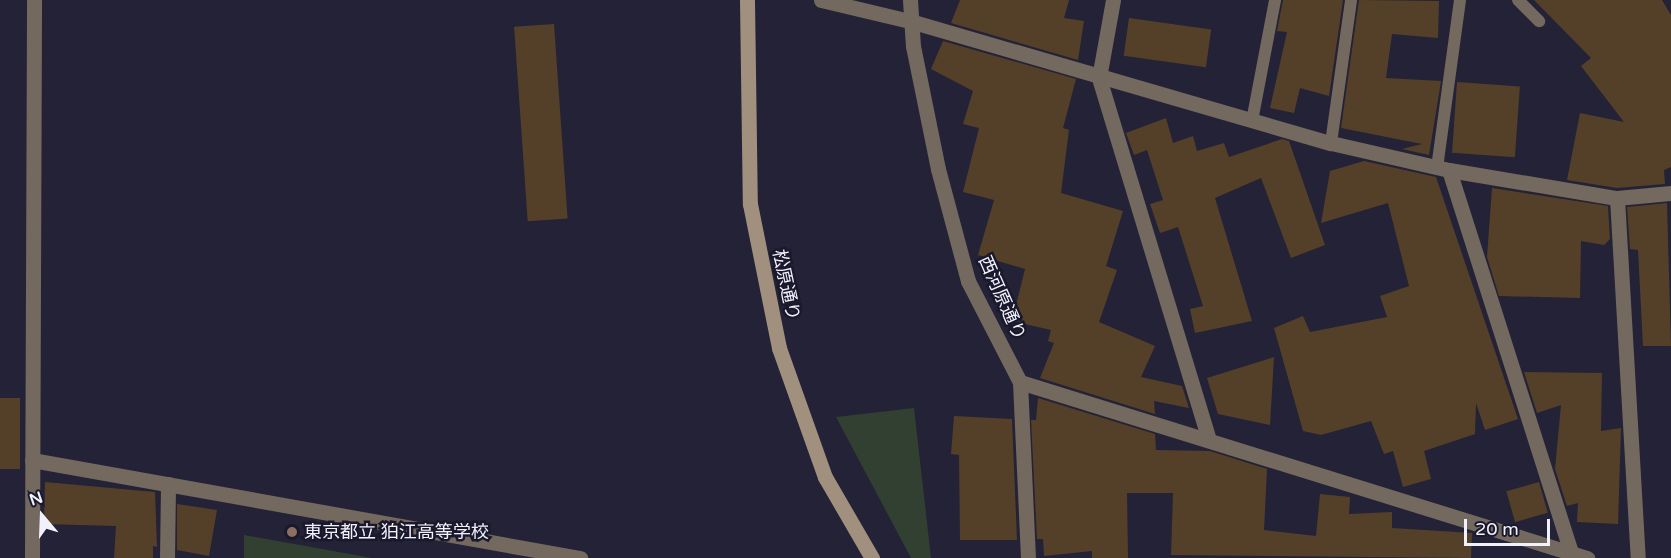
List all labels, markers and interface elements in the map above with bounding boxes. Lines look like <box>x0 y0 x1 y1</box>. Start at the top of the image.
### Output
street label: 松原通り <box>768 248 804 322</box>
street label: 西河原通り <box>974 252 1030 344</box>
north arrow <box>12 486 72 546</box>
text: N <box>27 487 45 511</box>
scale bar <box>1467 507 1552 545</box>
text: 20 m <box>1475 518 1519 540</box>
place label: 東京都立 狛江高等学校 <box>304 521 489 543</box>
marker: 東京都立 狛江高等学校 <box>285 525 299 539</box>

